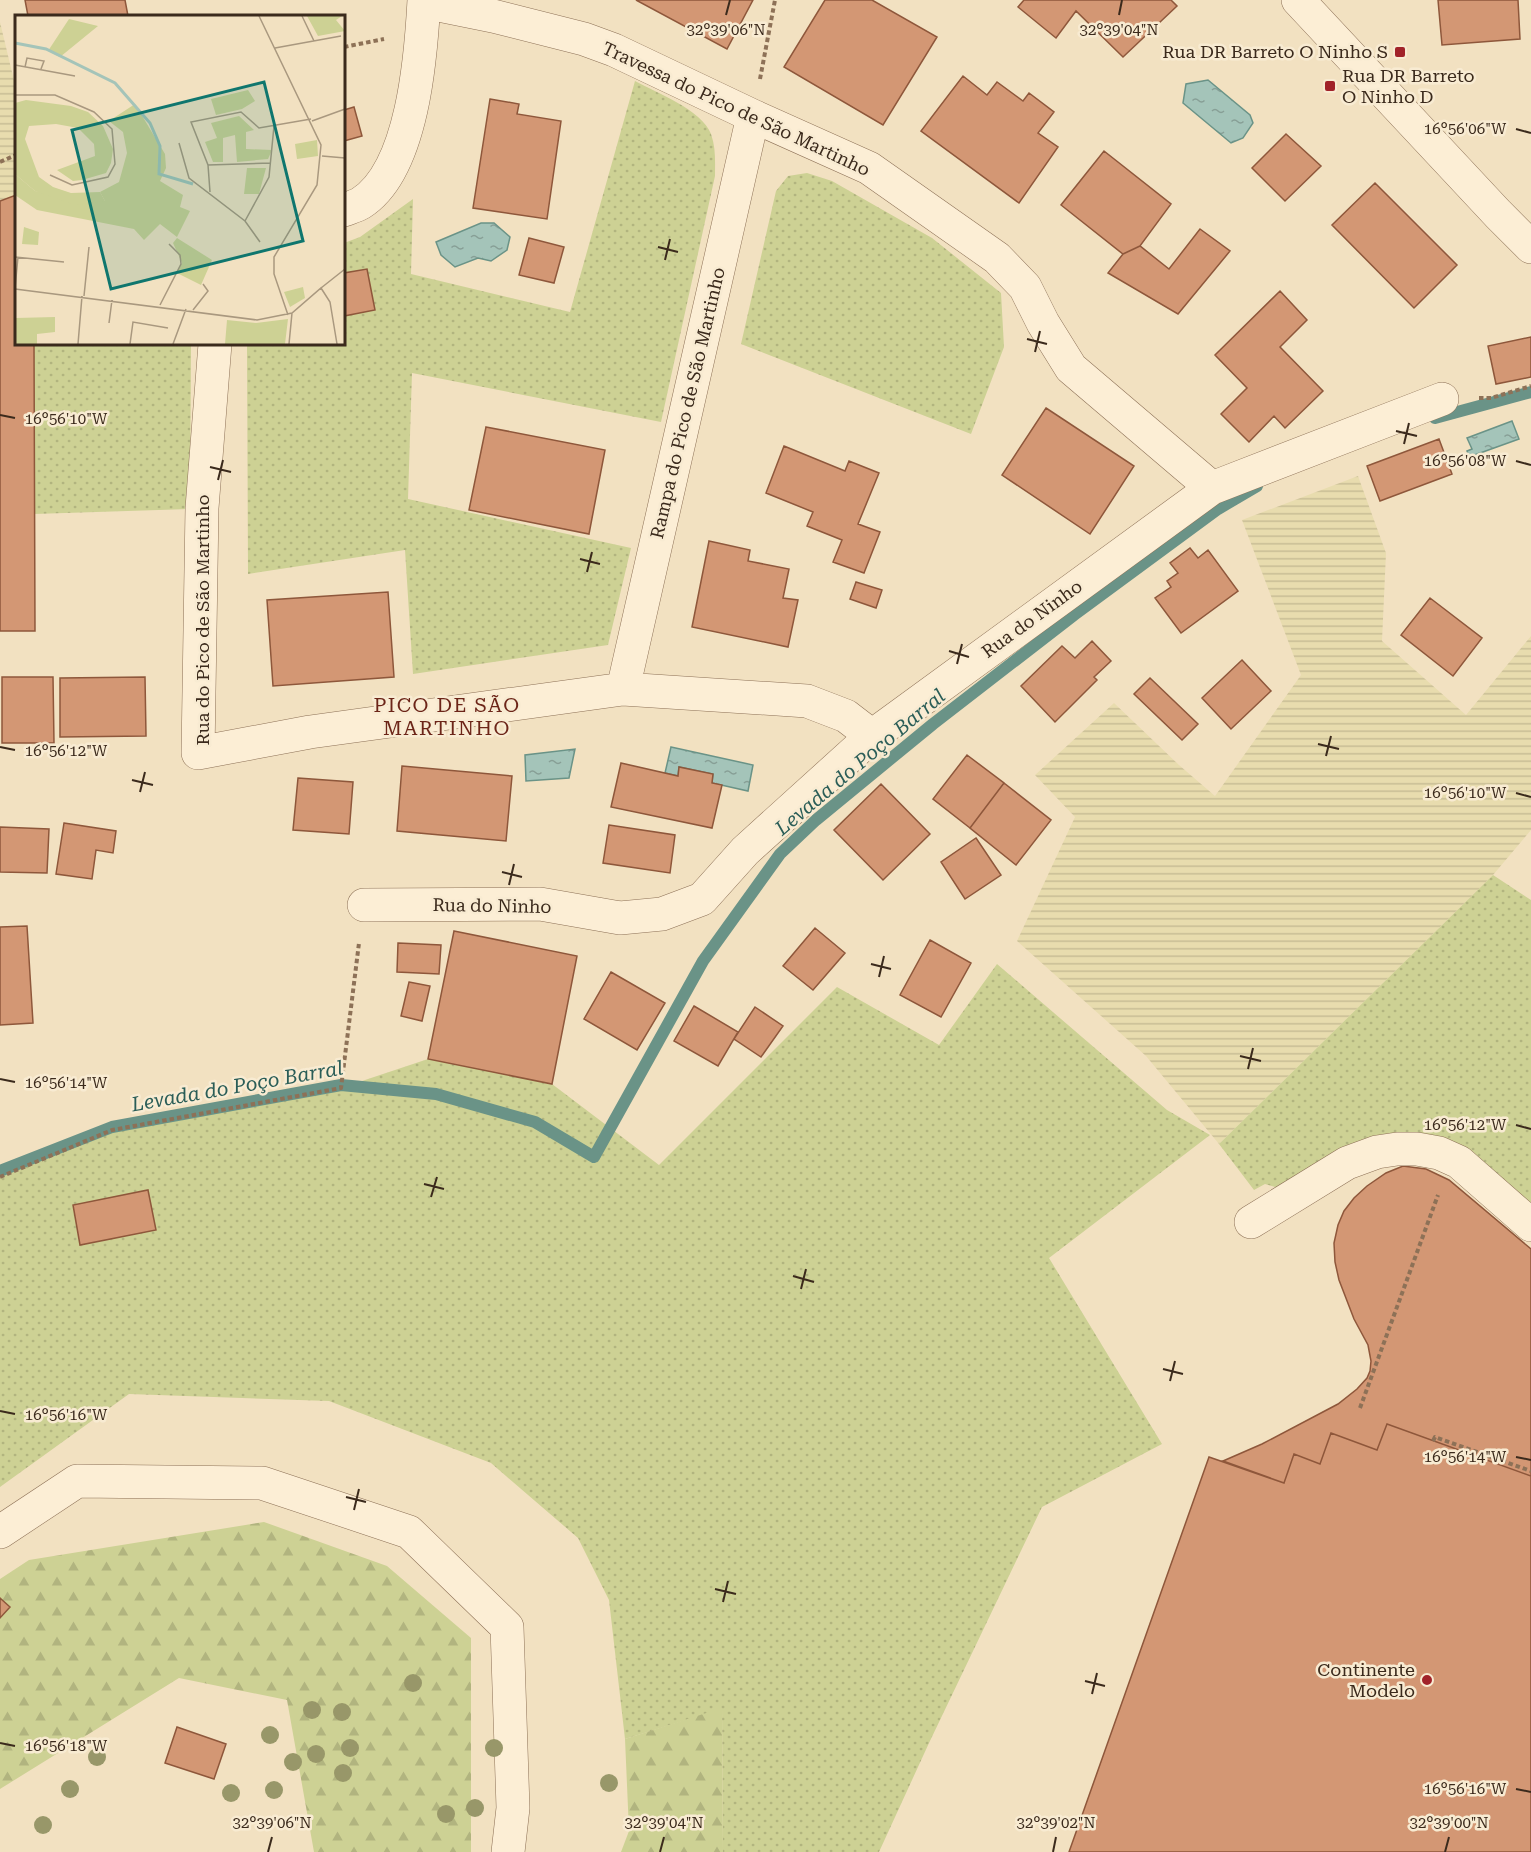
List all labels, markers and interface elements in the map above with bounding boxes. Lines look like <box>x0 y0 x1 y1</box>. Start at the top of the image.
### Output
inset map <box>15 15 345 345</box>
text: 32°39'06"N <box>686 21 766 39</box>
text: 32°39'04"N <box>1079 21 1159 39</box>
street label: Travessa do Pico de São Martinho <box>599 37 873 180</box>
place label: Rua DR Barreto O Ninho S <box>1162 41 1388 62</box>
marker: Rua DR Barreto O Ninho S <box>1393 45 1407 59</box>
place label: Rua DR Barreto O Ninho D <box>1342 65 1474 107</box>
marker: Rua DR Barreto O Ninho D <box>1323 79 1337 93</box>
text: 16°56'06"W <box>1424 120 1507 138</box>
street label: Rampa do Pico de São Martinho <box>646 265 729 541</box>
text: 16°56'10"W <box>25 410 108 428</box>
text: 16°56'08"W <box>1424 452 1507 470</box>
street label: Rua do Pico de São Martinho <box>192 494 213 746</box>
street label: Rua do Ninho <box>977 575 1086 662</box>
water label: Levada do Poço Barral <box>769 684 950 841</box>
district label: PICO DE SÃO MARTINHO <box>373 693 521 740</box>
text: 16°56'12"W <box>25 742 108 760</box>
text: 16°56'10"W <box>1424 784 1507 802</box>
street label: Rua do Ninho <box>432 894 552 917</box>
water label: Levada do Poço Barral <box>128 1056 345 1117</box>
text: 16°56'14"W <box>25 1074 108 1092</box>
text: 16°56'12"W <box>1424 1116 1507 1134</box>
text: 16°56'16"W <box>25 1406 108 1424</box>
text: 16°56'14"W <box>1424 1448 1507 1466</box>
place label: Continente Modelo <box>1317 1659 1415 1701</box>
marker: Continente Modelo <box>1420 1673 1434 1687</box>
text: 16°56'18"W <box>25 1737 108 1755</box>
text: 16°56'16"W <box>1424 1780 1507 1798</box>
text: 32°39'06"N <box>232 1814 312 1832</box>
text: 32°39'04"N <box>624 1814 704 1832</box>
text: 32°39'02"N <box>1016 1814 1096 1832</box>
text: 32°39'00"N <box>1409 1814 1489 1832</box>

